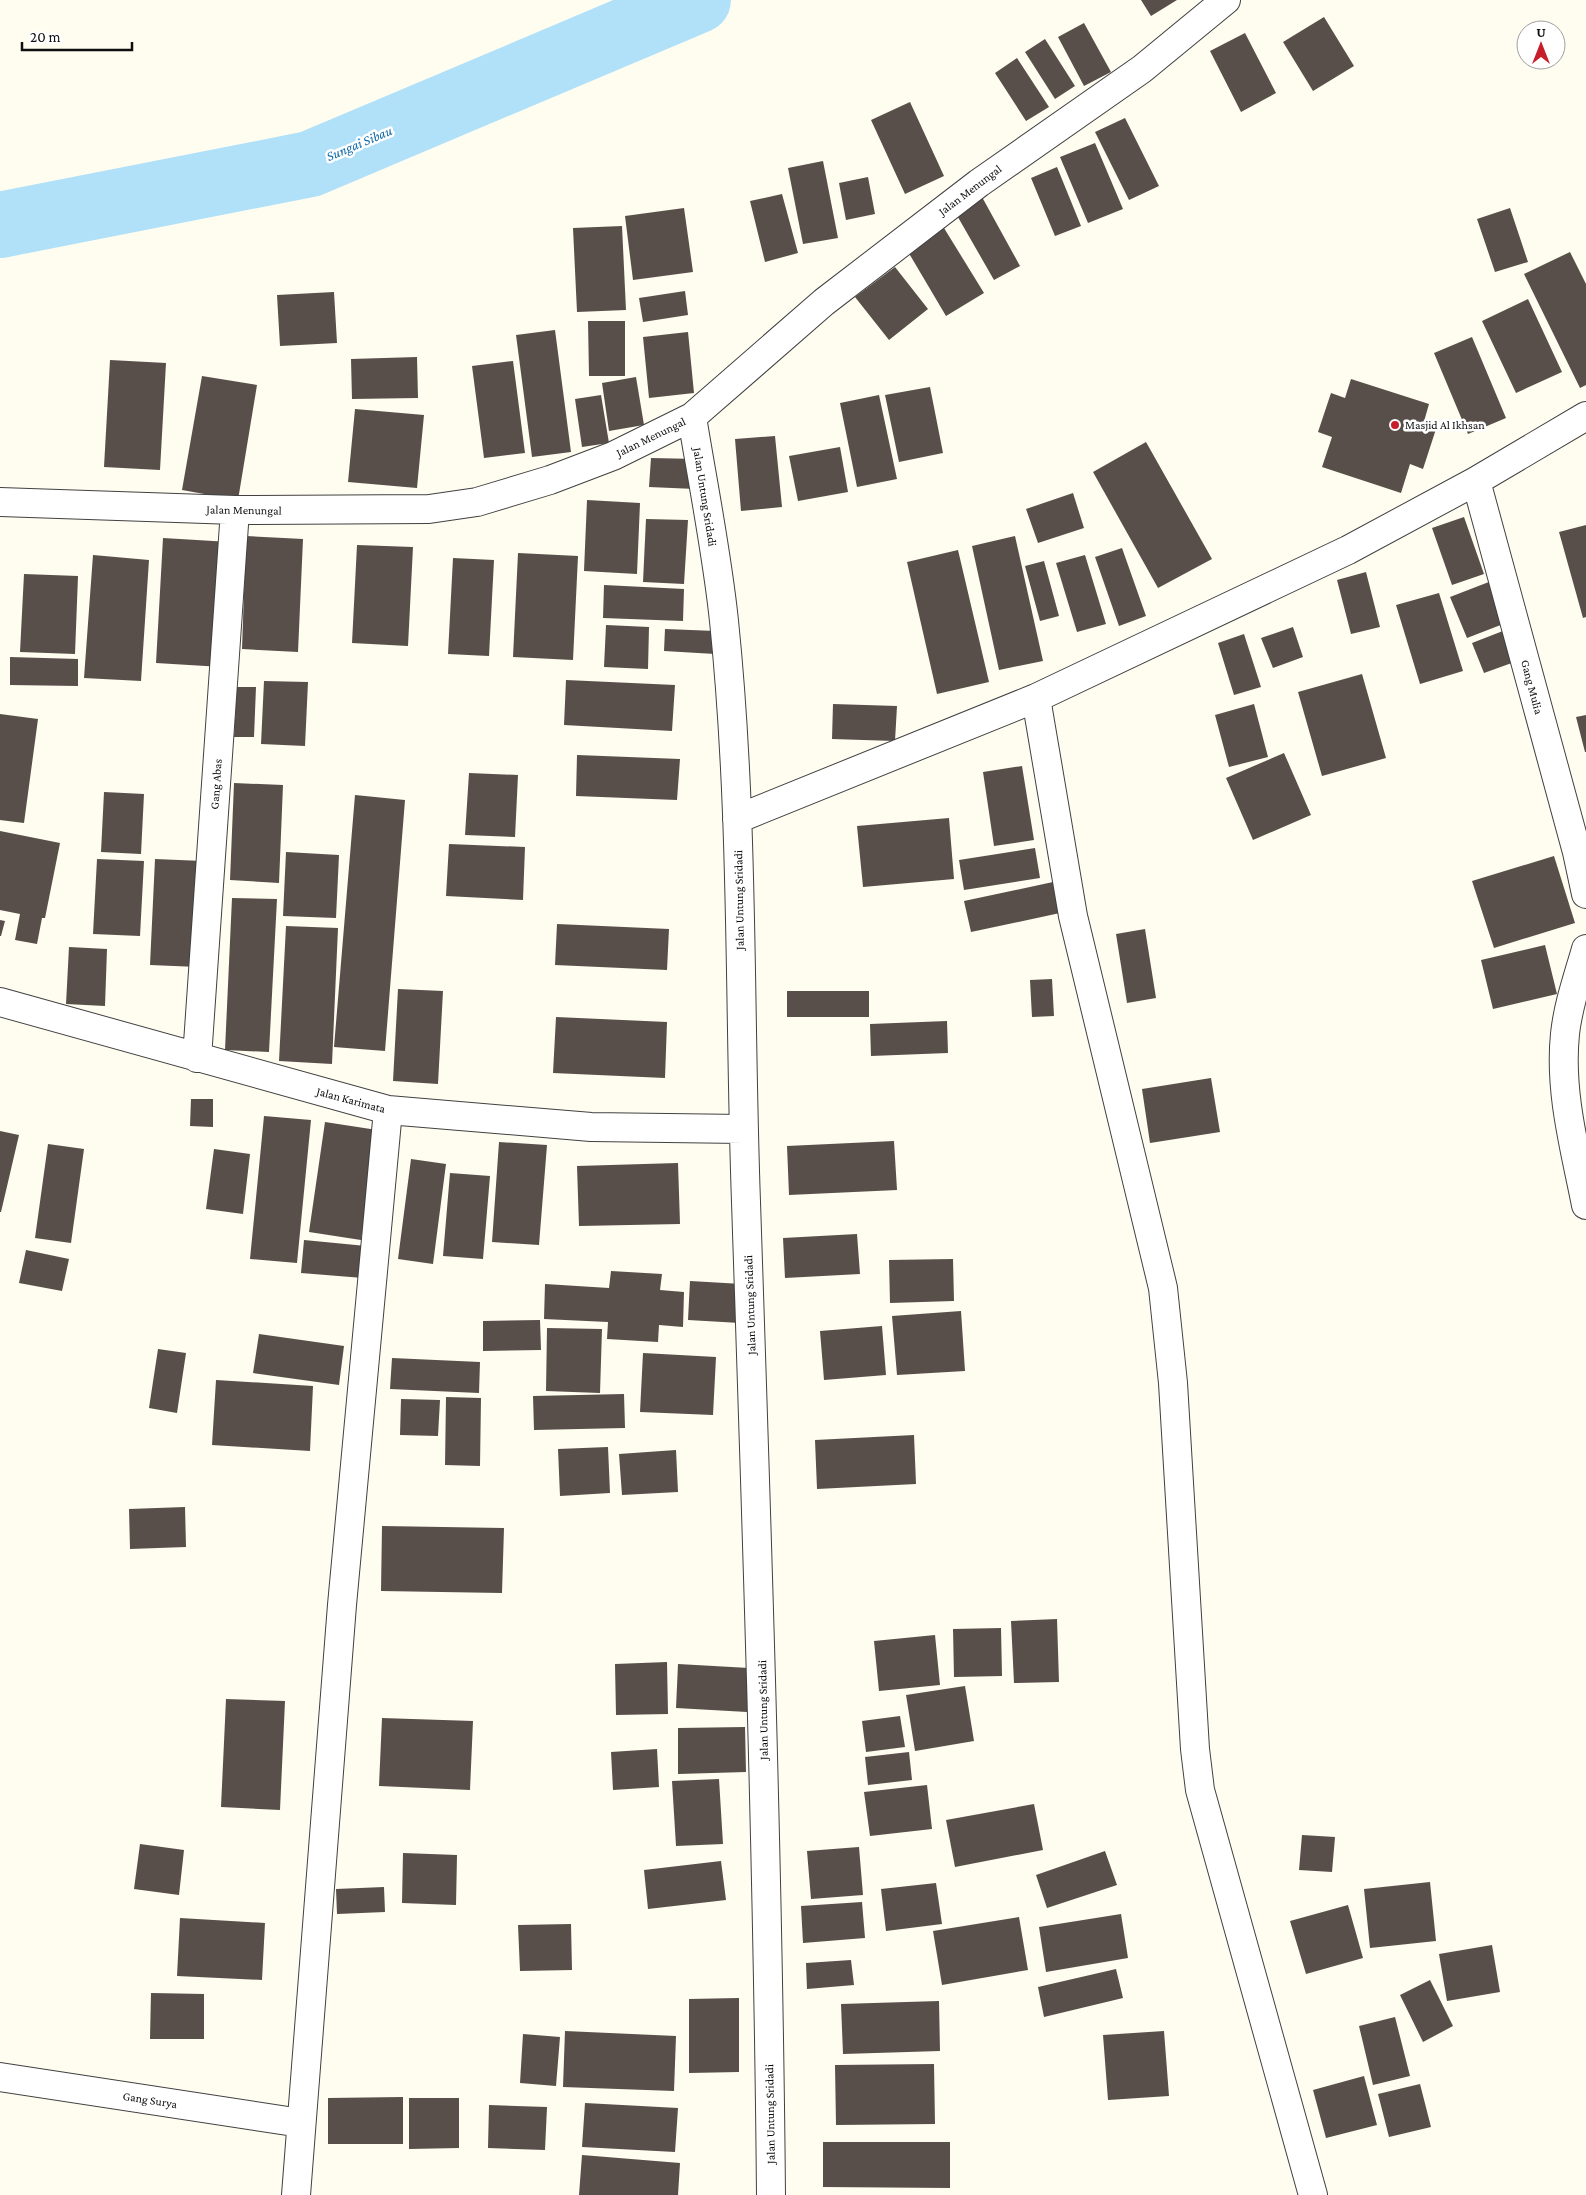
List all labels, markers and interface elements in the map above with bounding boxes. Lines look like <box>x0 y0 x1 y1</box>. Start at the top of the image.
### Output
scale bar <box>22 20 132 52</box>
north arrow <box>1516 20 1566 70</box>
text: U <box>1536 24 1546 40</box>
text: 20 m <box>30 29 61 45</box>
water label: Sungai Sibau <box>324 122 394 164</box>
street label: Jalan Menungal <box>935 162 1004 219</box>
street label: Jalan Menungal <box>613 414 688 460</box>
place label: Masjid Al Ikhsan <box>1405 418 1485 432</box>
marker: Masjid Al Ikhsan <box>1389 419 1401 431</box>
street label: Jalan Untung Sridadi <box>690 446 720 547</box>
street label: Jalan Menungal <box>205 502 282 518</box>
street label: Gang Mulia <box>1518 658 1546 716</box>
street label: Gang Abas <box>207 758 225 810</box>
street label: Jalan Untung Sridadi <box>731 850 747 951</box>
street label: Jalan Karimata <box>314 1084 387 1116</box>
street label: Jalan Untung Sridadi <box>741 1255 759 1356</box>
street label: Jalan Untung Sridadi <box>755 1660 771 1761</box>
street label: Jalan Untung Sridadi <box>762 2064 778 2165</box>
street label: Gang Surya <box>122 2089 179 2111</box>

